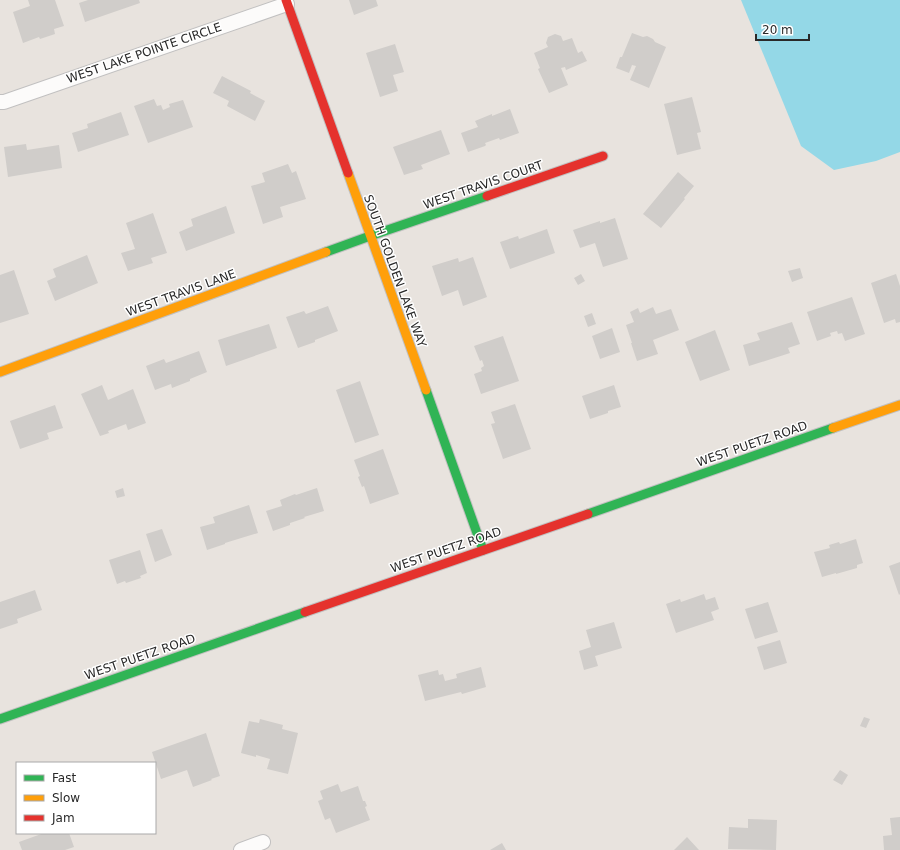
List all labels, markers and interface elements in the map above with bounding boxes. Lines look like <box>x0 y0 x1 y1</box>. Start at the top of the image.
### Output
scale bar <box>756 16 809 42</box>
street label: WEST LAKE POINTE CIRCLE <box>65 20 223 86</box>
text: 20 m <box>762 23 793 37</box>
street label: WEST TRAVIS COURT <box>421 158 545 212</box>
street label: SOUTH GOLDEN LAKE WAY <box>361 193 429 350</box>
street label: WEST TRAVIS LANE <box>124 267 238 319</box>
street label: WEST PUETZ ROAD <box>695 418 809 470</box>
street label: WEST PUETZ ROAD <box>389 524 503 576</box>
street label: WEST PUETZ ROAD <box>83 631 197 683</box>
legend <box>16 762 156 834</box>
text: Fast <box>52 771 76 785</box>
text: Slow <box>52 791 80 805</box>
text: Jam <box>51 811 75 825</box>

